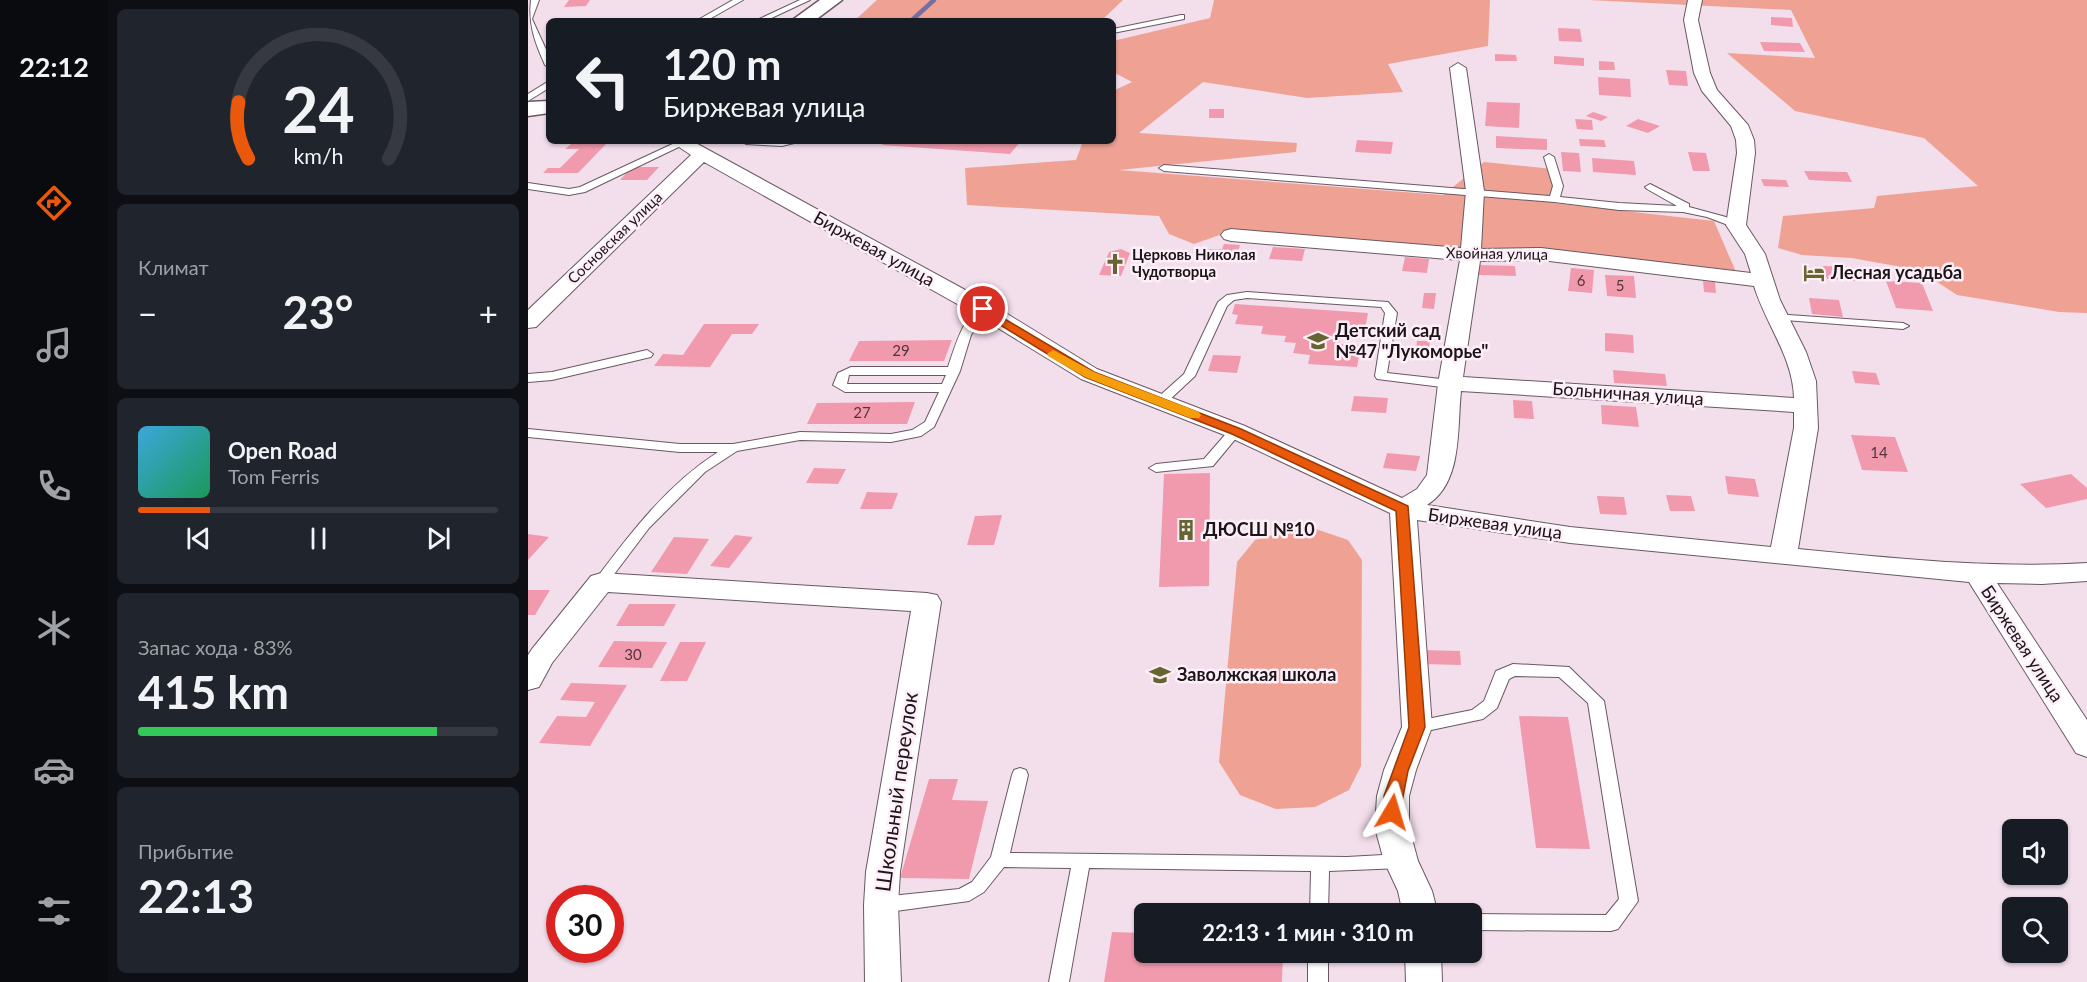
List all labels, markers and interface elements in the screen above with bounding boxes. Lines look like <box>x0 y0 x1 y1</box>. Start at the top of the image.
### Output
text: 120 m <box>663 39 781 89</box>
icon: left <box>564 42 642 120</box>
text: 22:12 <box>19 50 89 83</box>
text: 24 <box>282 71 354 146</box>
text: Биржевая улица <box>663 90 865 123</box>
text: km/h <box>293 143 343 169</box>
icon: directions <box>33 182 75 224</box>
street label: Сосновская улица <box>563 188 665 287</box>
street label: Биржевая улица <box>810 206 939 290</box>
street label: Хвойная улица <box>1446 243 1548 263</box>
place label: Церковь Николая Чудотворца <box>1132 245 1256 280</box>
church icon: Церковь Николая Чудотворца <box>1103 252 1127 276</box>
text: Климат <box>138 255 209 279</box>
hotel icon: Лесная усадьба <box>1802 261 1826 285</box>
place label: Лесная усадьба <box>1830 261 1962 283</box>
house number: 6 <box>1577 271 1586 289</box>
house number: 5 <box>1616 276 1624 294</box>
pin <box>957 283 1008 334</box>
text: 23° <box>283 285 353 339</box>
icon: arrive <box>966 292 999 325</box>
text: − <box>138 293 157 333</box>
text: + <box>479 293 498 333</box>
place label: Детский сад №47 "Лукоморье" <box>1335 319 1489 362</box>
icon: music <box>33 324 75 366</box>
school or university icon: Детский сад №47 "Лукоморье" <box>1306 329 1330 353</box>
house number: 29 <box>892 341 910 359</box>
street label: Больничная улица <box>1552 377 1705 409</box>
house number: 27 <box>853 403 871 421</box>
text: Open Road <box>228 437 337 464</box>
house number: 14 <box>1870 443 1888 461</box>
text: Tom Ferris <box>228 464 319 488</box>
icon: phone <box>33 465 75 507</box>
street label: Биржевая улица <box>1427 503 1563 543</box>
building icon: ДЮСШ №10 <box>1174 518 1198 542</box>
place label: ДЮСШ №10 <box>1203 518 1315 540</box>
icon: previous <box>182 522 215 555</box>
icon: pause <box>302 522 335 555</box>
icon: next <box>422 522 455 555</box>
street label: Биржевая улица <box>1977 581 2069 706</box>
icon: climate <box>33 607 75 649</box>
text: Запас хода · 83% <box>138 635 293 659</box>
house number: 30 <box>624 645 642 663</box>
school or university icon: Заволжская школа <box>1148 663 1172 687</box>
place label: Заволжская школа <box>1177 663 1336 685</box>
text: 415 km <box>138 665 289 719</box>
street label: Школьный переулок <box>869 690 922 893</box>
icon: car <box>33 749 75 791</box>
position arrow <box>1360 780 1424 844</box>
map controls <box>2002 819 2068 963</box>
button: sound <box>2002 819 2068 885</box>
text: Прибытие <box>138 839 234 863</box>
text: 22:13 <box>138 869 254 923</box>
speed limit sign: 30 <box>546 885 624 963</box>
icon: filters <box>33 890 75 932</box>
button: search <box>2002 897 2068 963</box>
text: 22:13 · 1 мин · 310 m <box>1202 919 1414 946</box>

